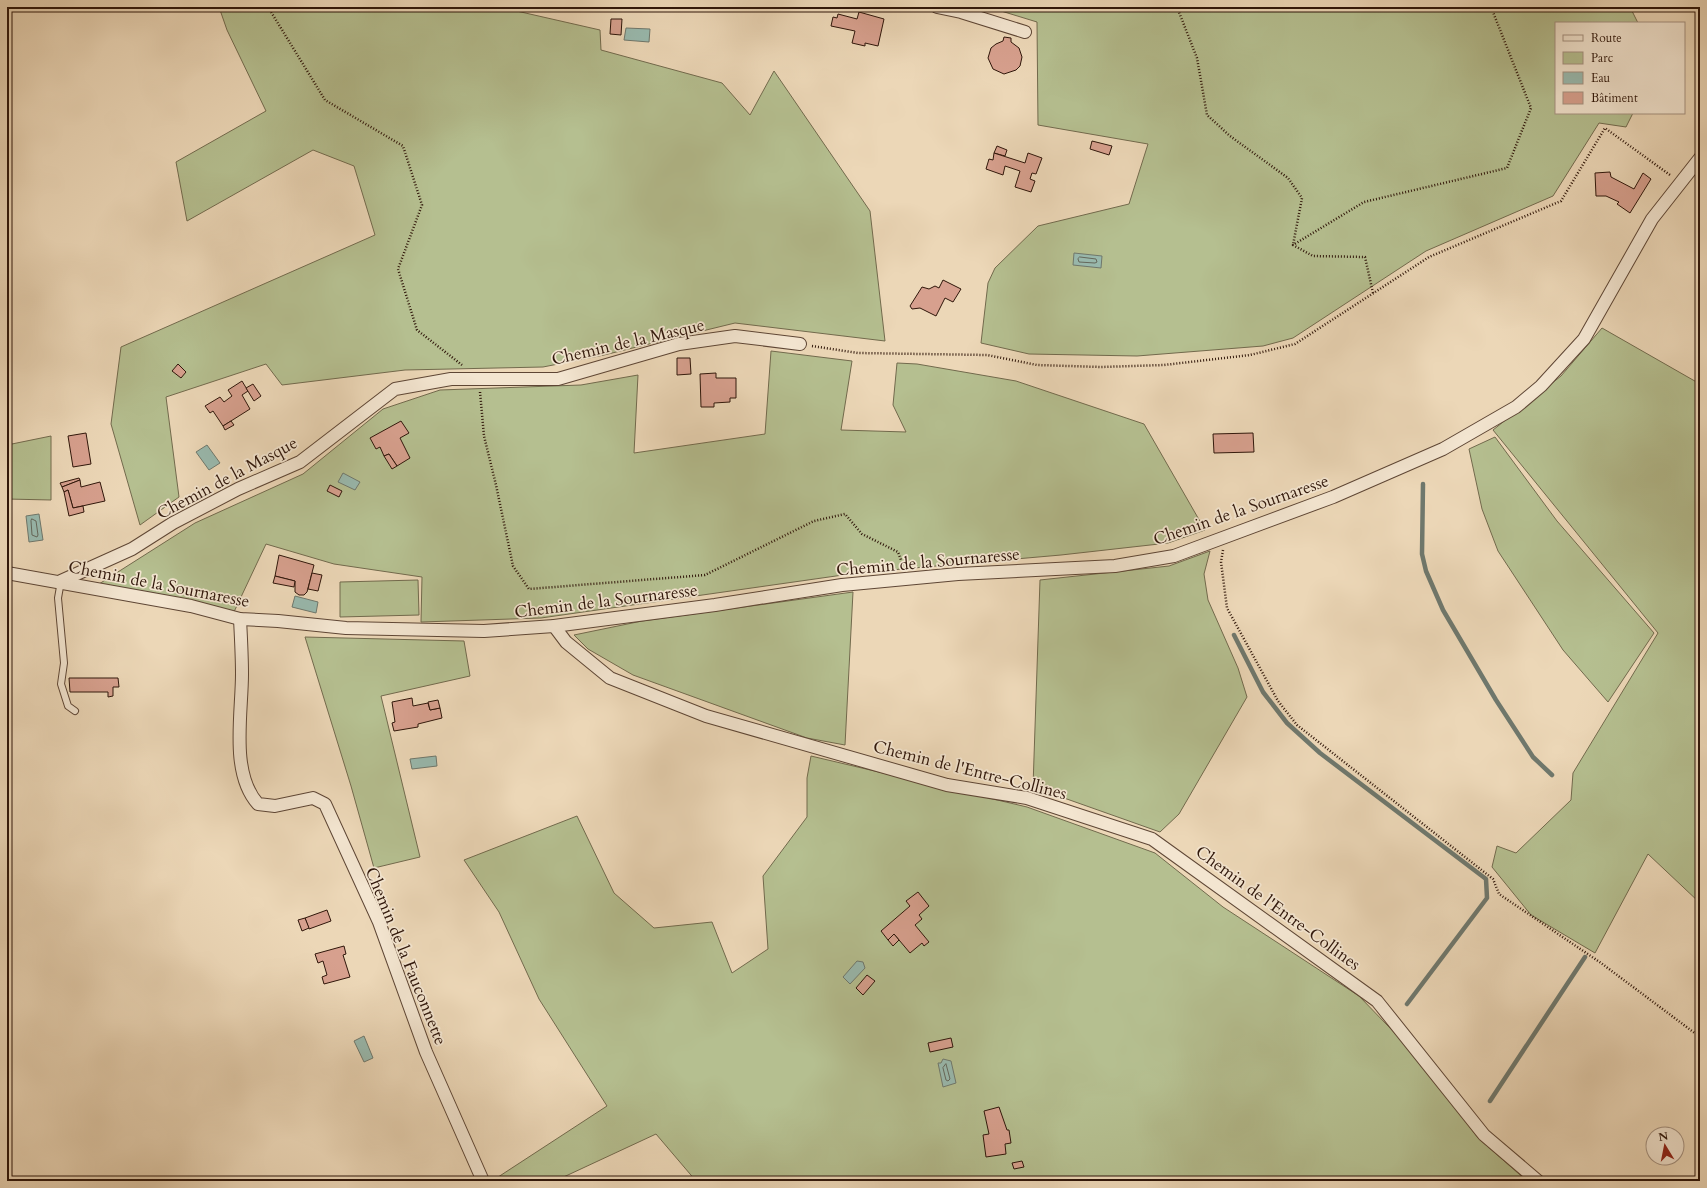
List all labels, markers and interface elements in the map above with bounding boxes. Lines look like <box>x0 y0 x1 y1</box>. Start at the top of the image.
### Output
legend <box>1555 22 1685 114</box>
text: Route <box>1591 30 1622 46</box>
text: Parc <box>1591 50 1614 66</box>
text: Eau <box>1591 70 1611 86</box>
text: Bâtiment <box>1591 90 1638 106</box>
street label: Chemin de la Masque <box>549 313 707 371</box>
street label: Chemin de la Masque <box>153 431 301 525</box>
street label: Chemin de la Sournaresse <box>1150 469 1332 551</box>
street label: Chemin de la Sournaresse <box>835 543 1021 581</box>
street label: Chemin de la Sournaresse <box>66 555 252 613</box>
street label: Chemin de la Sournaresse <box>513 578 699 624</box>
street label: Chemin de l'Entre-Collines <box>871 735 1069 805</box>
street label: Chemin de l'Entre-Collines <box>1191 840 1365 976</box>
street label: Chemin de la Fauconnette <box>360 864 452 1048</box>
north arrow <box>1645 1126 1685 1166</box>
text: N <box>1657 1128 1670 1145</box>

